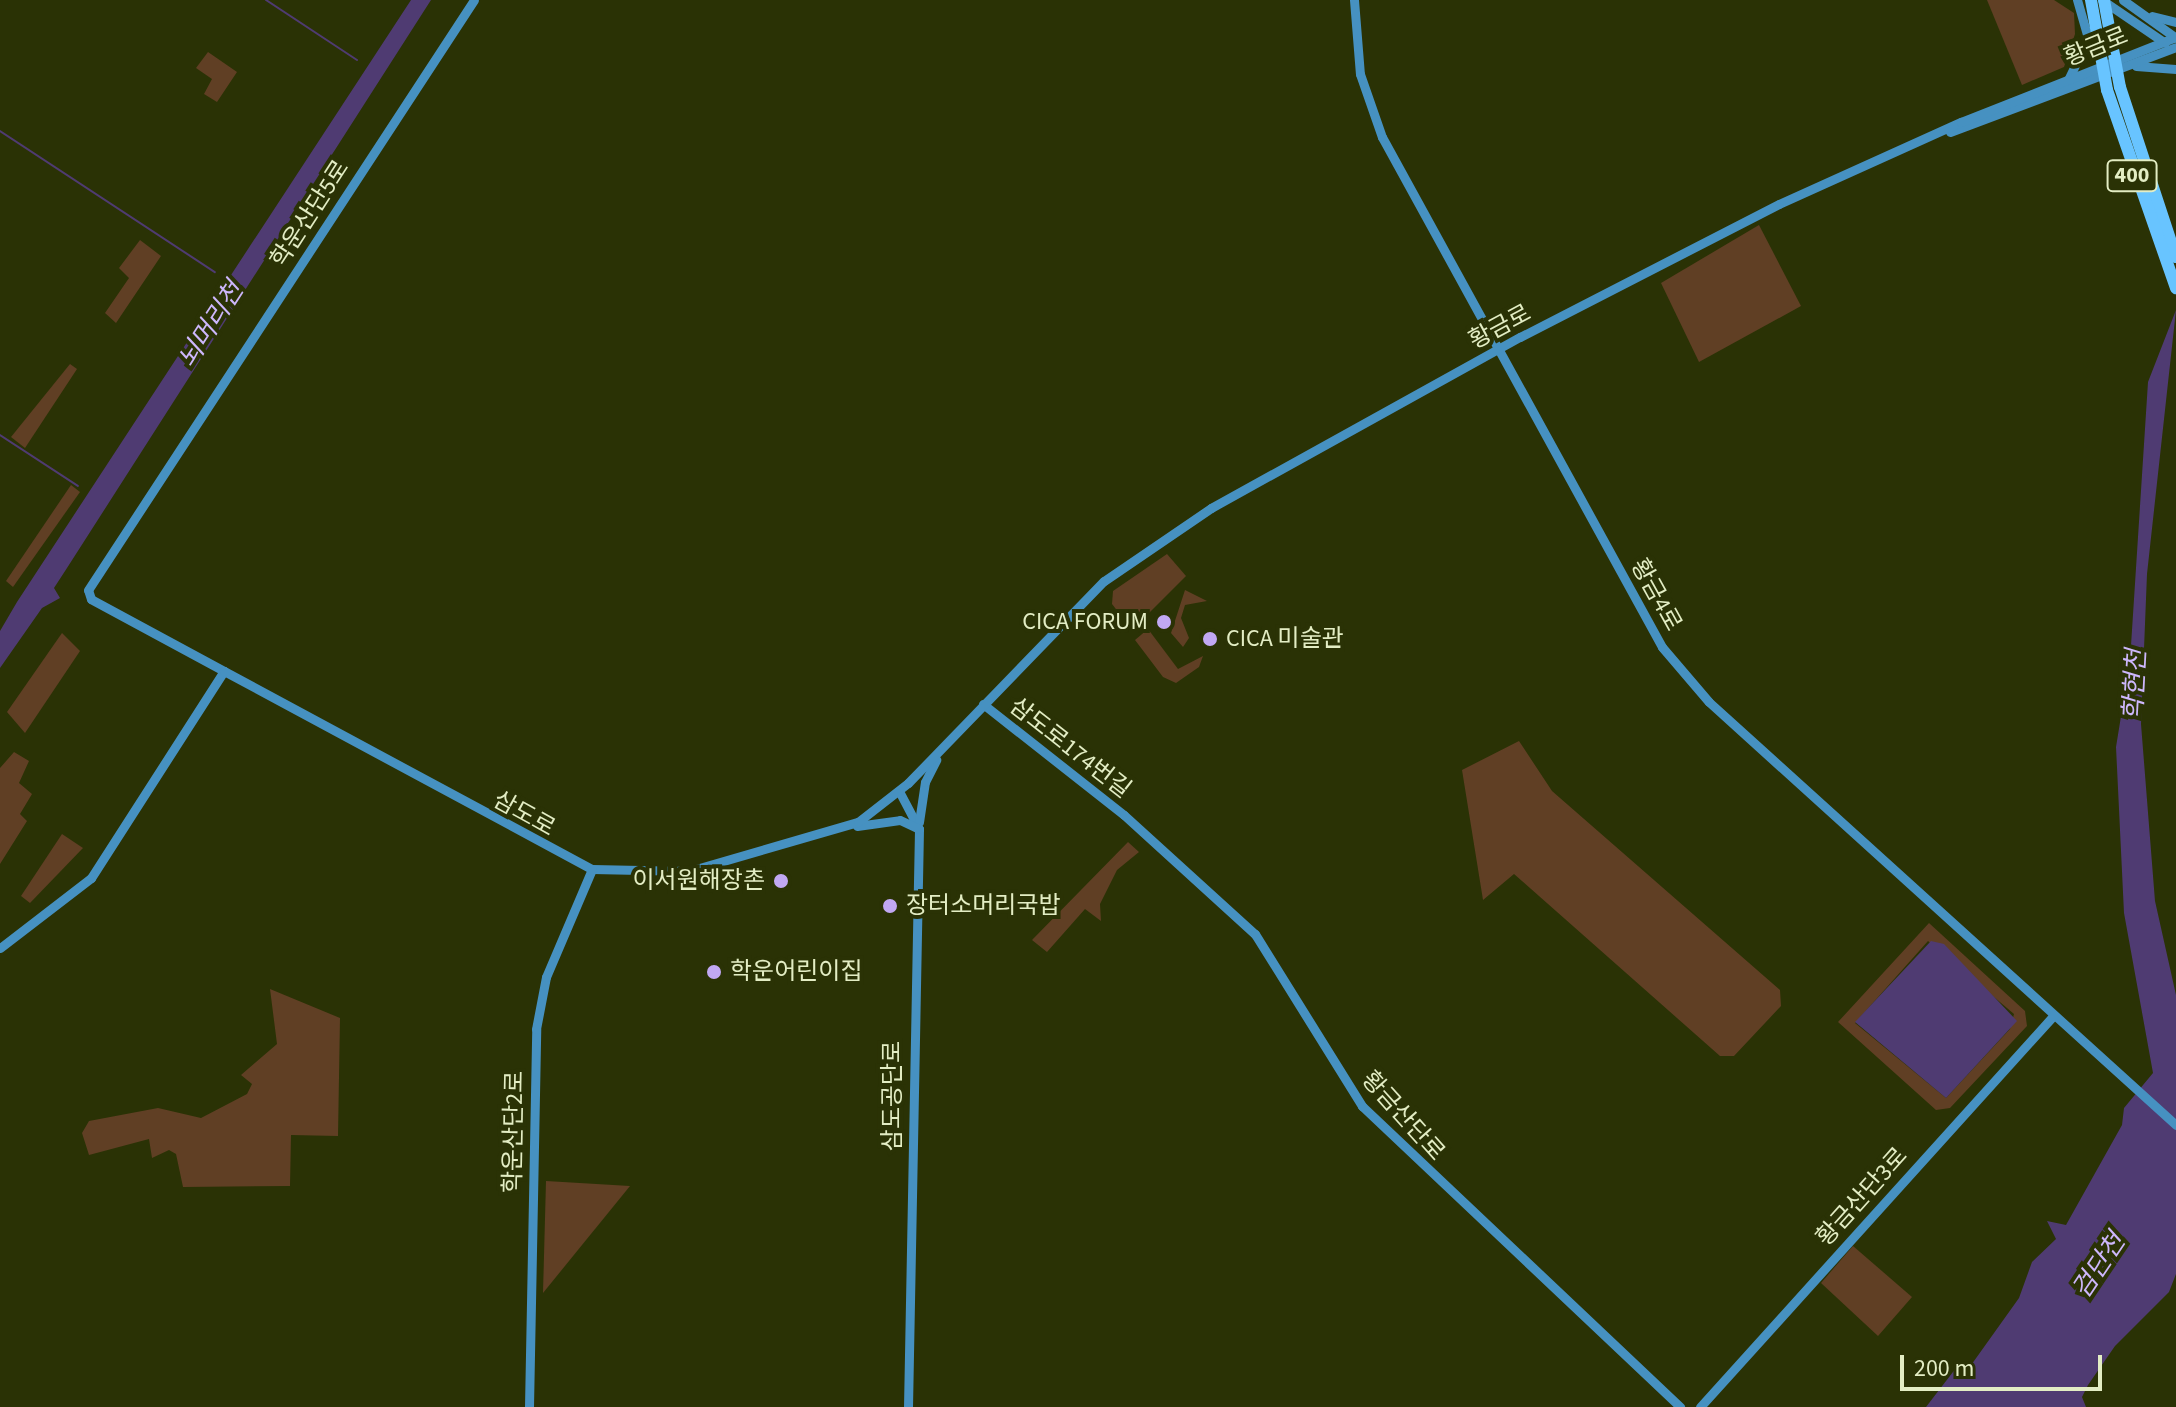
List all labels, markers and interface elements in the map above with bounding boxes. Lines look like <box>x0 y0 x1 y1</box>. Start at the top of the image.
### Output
street label: 황금로 <box>2060 21 2132 73</box>
street label: 학운산단5로 <box>265 155 355 273</box>
road number: 400 <box>2106 158 2158 194</box>
water label: 뇌머리천 <box>172 276 250 374</box>
street label: 황금로 <box>1464 299 1536 355</box>
street label: 황금4로 <box>1624 554 1688 636</box>
place label: CICA FORUM <box>1022 608 1148 636</box>
marker: CICA FORUM <box>1155 613 1173 631</box>
place label: CICA 미술관 <box>1226 625 1344 653</box>
marker: CICA 미술관 <box>1201 630 1219 648</box>
water label: 학현천 <box>2118 648 2152 722</box>
street label: 삼도로174번길 <box>1004 692 1136 804</box>
street label: 삼도로 <box>488 785 560 843</box>
place label: 이서원해장촌 <box>633 867 765 895</box>
marker: 이서원해장촌 <box>772 872 790 890</box>
place label: 장터소머리국밥 <box>906 892 1061 920</box>
marker: 장터소머리국밥 <box>881 897 899 915</box>
place label: 학운어린이집 <box>730 958 862 986</box>
marker: 학운어린이집 <box>705 963 723 981</box>
street label: 삼도공단로 <box>879 1041 907 1151</box>
street label: 황금산단로 <box>1355 1065 1451 1167</box>
street label: 학운산단2로 <box>499 1071 529 1193</box>
street label: 황금산단3로 <box>1810 1142 1914 1252</box>
water label: 검단천 <box>2066 1228 2132 1304</box>
scale bar <box>1904 1339 2106 1389</box>
text: 200 m <box>1914 1351 1974 1386</box>

